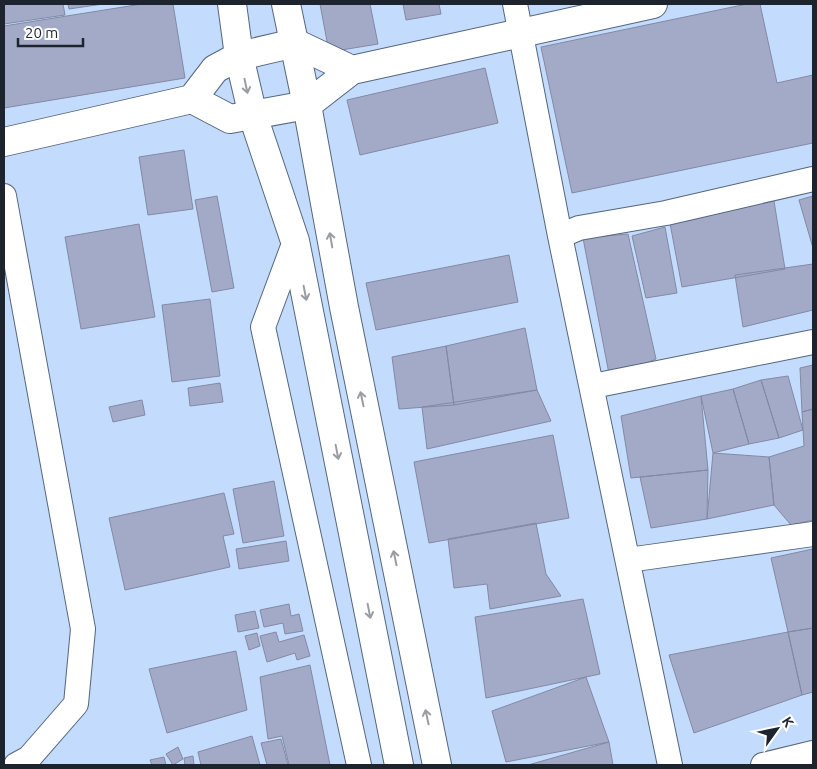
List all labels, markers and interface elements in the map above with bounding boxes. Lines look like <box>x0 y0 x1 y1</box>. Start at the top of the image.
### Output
scale bar <box>18 15 82 47</box>
text: 20 m <box>25 24 58 41</box>
one-way arrow <box>242 78 251 94</box>
one-way arrow <box>326 232 336 248</box>
one-way arrow <box>301 284 311 300</box>
one-way arrow <box>357 392 367 408</box>
one-way arrow <box>333 443 342 459</box>
one-way arrow <box>390 551 399 567</box>
one-way arrow <box>364 603 374 619</box>
north arrow <box>752 704 802 754</box>
one-way arrow <box>422 710 432 726</box>
text: K <box>779 714 798 731</box>

